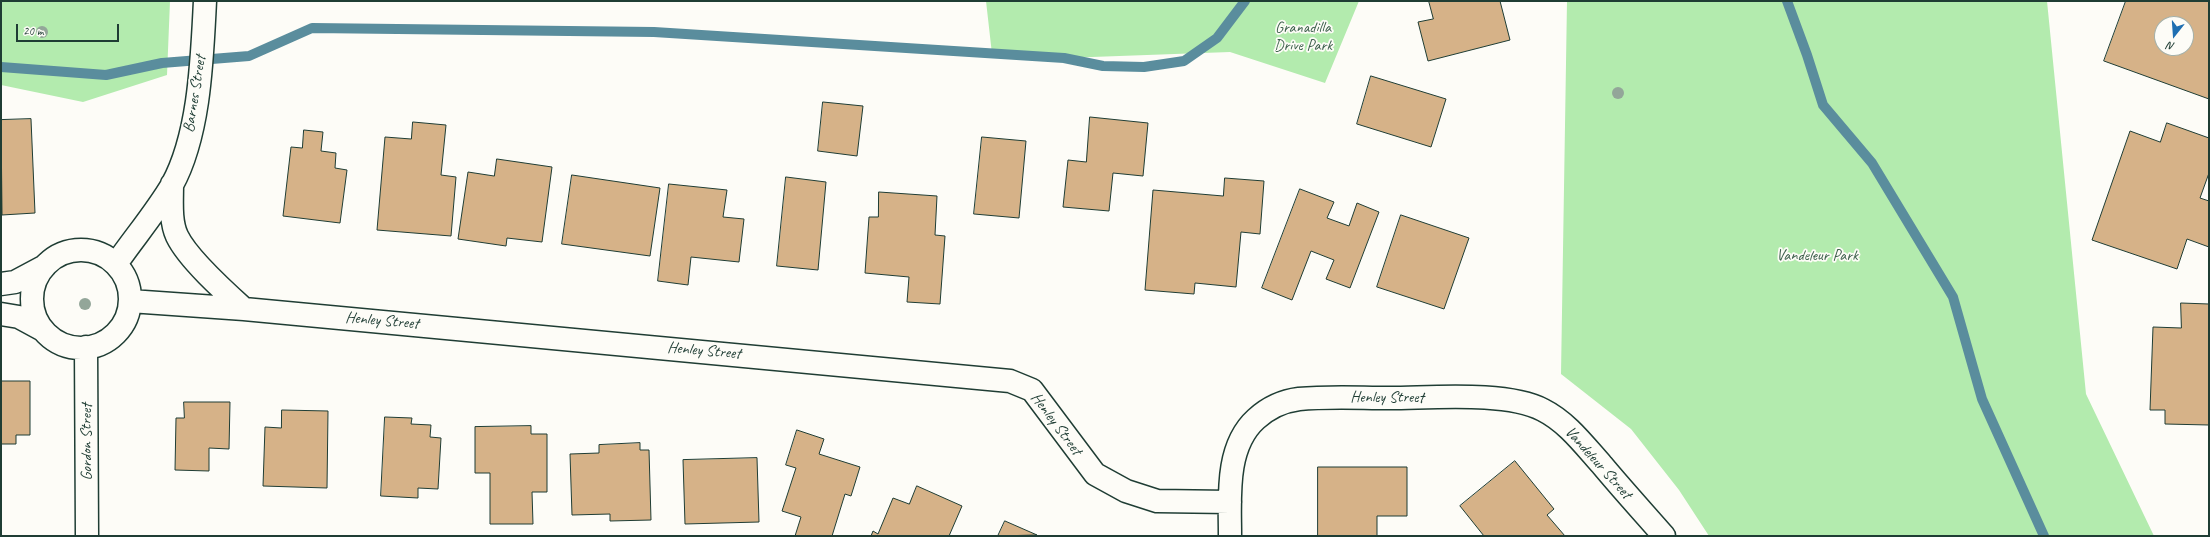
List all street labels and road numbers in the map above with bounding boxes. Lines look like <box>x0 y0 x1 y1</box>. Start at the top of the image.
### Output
street label: Barnes Street <box>179 54 211 134</box>
street label: Henley Street <box>345 308 419 334</box>
street label: Henley Street <box>667 338 741 364</box>
street label: Henley Street <box>1350 388 1424 408</box>
street label: Henley Street <box>1026 389 1086 459</box>
street label: Gordon Street <box>77 403 97 481</box>
street label: Vandeleur Street <box>1560 423 1636 503</box>

